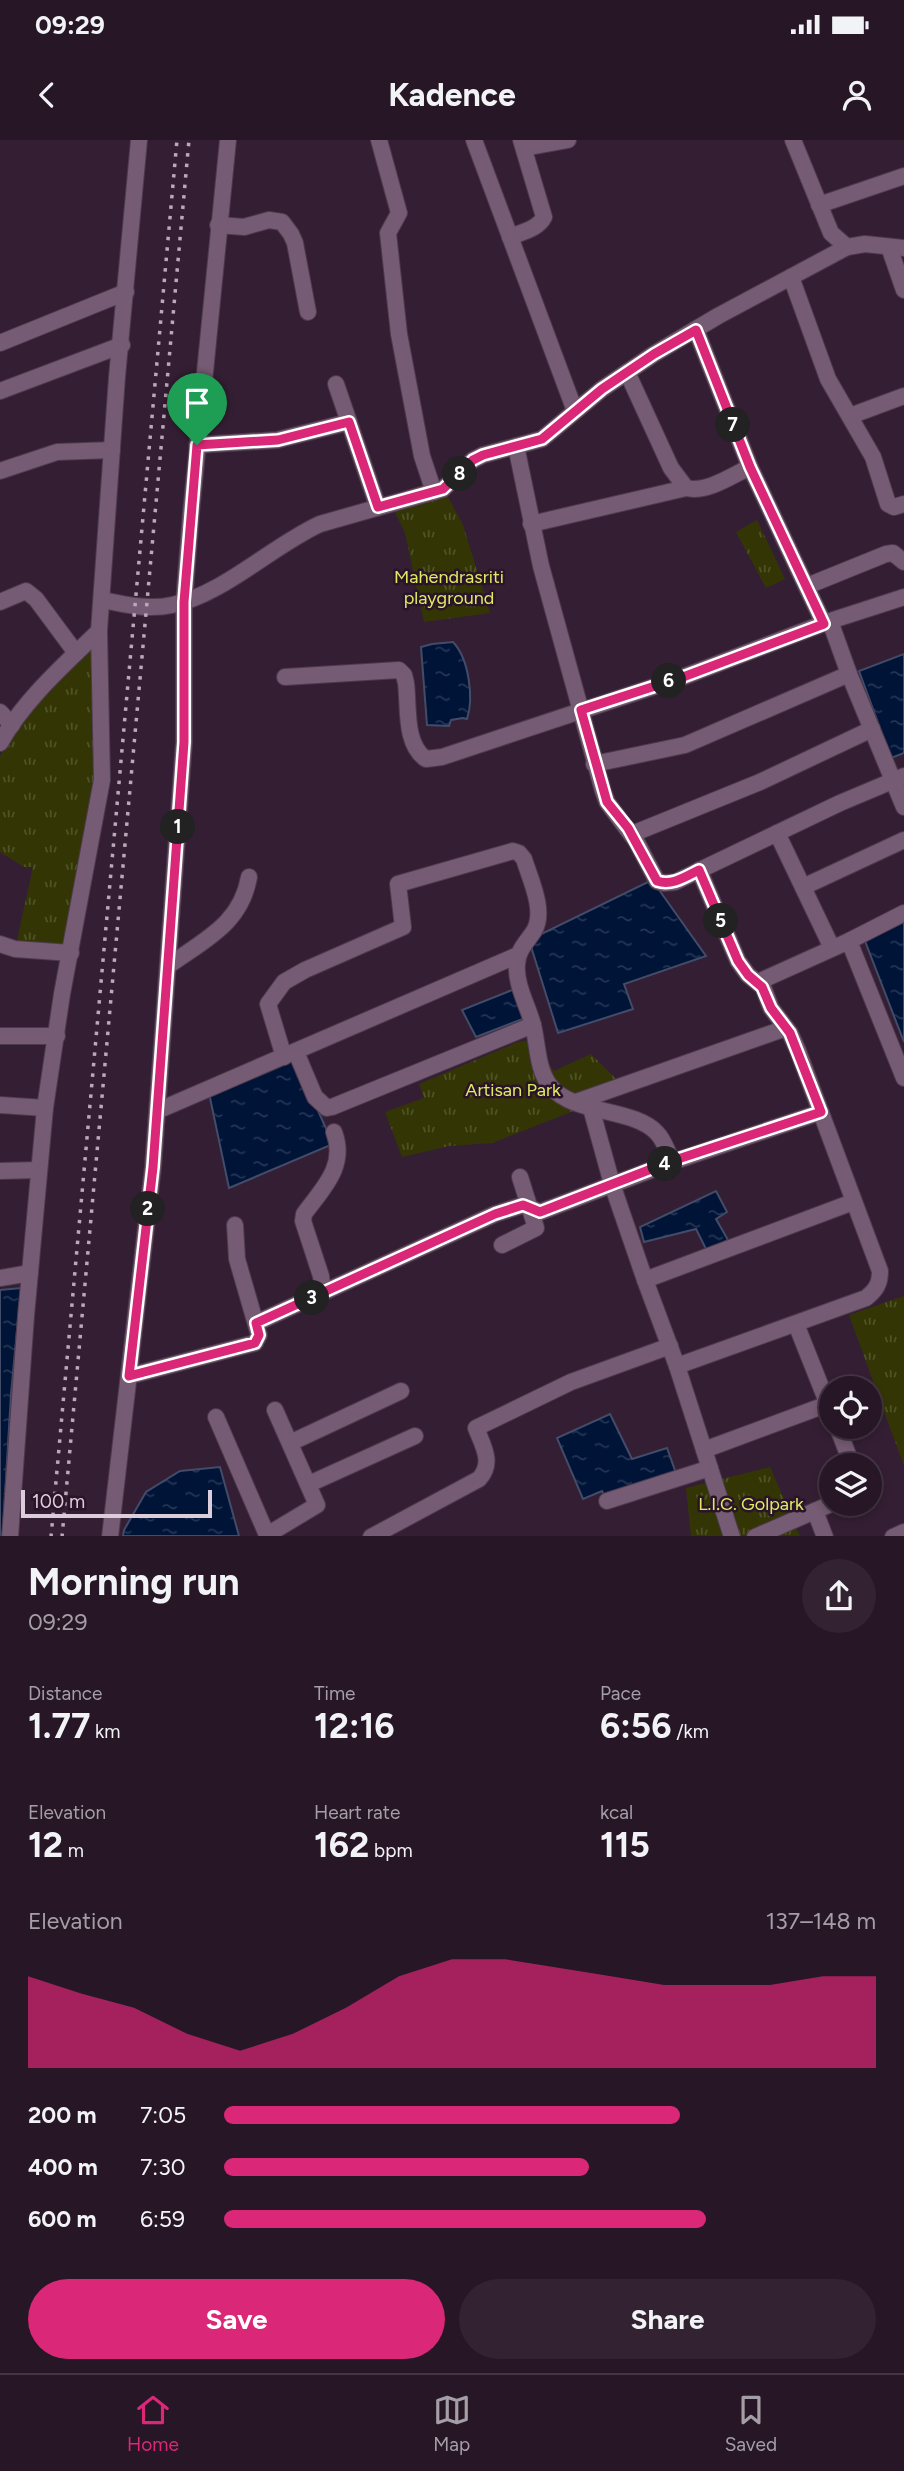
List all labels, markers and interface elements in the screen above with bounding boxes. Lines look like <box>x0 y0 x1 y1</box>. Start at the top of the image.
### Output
text: 09:29 <box>35 9 105 41</box>
icon: back <box>28 76 66 114</box>
text: Kadence <box>388 76 516 114</box>
icon: person <box>838 76 876 114</box>
pin <box>167 373 227 445</box>
icon: arrive <box>178 384 216 422</box>
pin: 7 <box>716 408 750 442</box>
text: 7 <box>727 413 738 436</box>
pin: 8 <box>442 456 477 492</box>
text: 8 <box>454 462 465 485</box>
park label: Mahendrasriti playground <box>394 566 504 609</box>
pin: 6 <box>652 664 686 698</box>
text: 6 <box>663 669 674 692</box>
pin: 1 <box>160 810 196 844</box>
text: 1 <box>173 815 182 838</box>
pin: 5 <box>704 904 738 938</box>
text: 5 <box>715 909 726 932</box>
park label: Artisan Park <box>465 1079 561 1101</box>
pin: 4 <box>648 1146 682 1182</box>
text: 4 <box>658 1152 671 1175</box>
pin: 2 <box>130 1192 166 1226</box>
text: 2 <box>142 1197 153 1220</box>
pin: 3 <box>294 1280 330 1316</box>
text: 3 <box>306 1286 317 1309</box>
map controls <box>819 1376 882 1516</box>
button: locate <box>819 1376 882 1439</box>
button: layers <box>819 1453 882 1516</box>
scale bar <box>21 1488 212 1519</box>
text: 100 m <box>32 1490 85 1513</box>
park label: L.I.C. Golpark <box>698 1493 804 1515</box>
text: Morning run <box>28 1559 240 1605</box>
button: share <box>802 1559 876 1633</box>
text: 09:29 <box>28 1608 87 1636</box>
text: Distance <box>28 1682 102 1705</box>
text: Time <box>314 1682 355 1705</box>
text: Pace <box>600 1682 641 1705</box>
text: 1.77 <box>28 1705 90 1747</box>
text: 12:16 <box>314 1705 395 1747</box>
text: 6:56 <box>600 1705 671 1747</box>
text: km <box>90 1720 120 1743</box>
text: /km <box>671 1720 709 1743</box>
text: Elevation <box>28 1801 106 1824</box>
text: Heart rate <box>314 1801 400 1824</box>
text: kcal <box>600 1801 633 1824</box>
text: 12 <box>28 1824 63 1866</box>
text: 162 <box>314 1824 369 1866</box>
text: 115 <box>600 1824 650 1866</box>
text: m <box>63 1839 84 1862</box>
text: bpm <box>369 1839 413 1862</box>
text: Elevation <box>28 1907 123 1935</box>
text: 137–148 m <box>766 1907 876 1935</box>
text: 200 m <box>28 2101 97 2129</box>
text: 7:05 <box>140 2101 186 2129</box>
text: 400 m <box>28 2153 98 2181</box>
text: 7:30 <box>140 2153 185 2181</box>
text: 600 m <box>28 2205 97 2233</box>
text: 6:59 <box>140 2205 185 2233</box>
button: Save <box>28 2279 445 2359</box>
button: Share <box>459 2279 876 2359</box>
tab: Home <box>127 2391 179 2456</box>
tab: Map <box>433 2391 471 2456</box>
tab: Saved <box>725 2391 777 2456</box>

